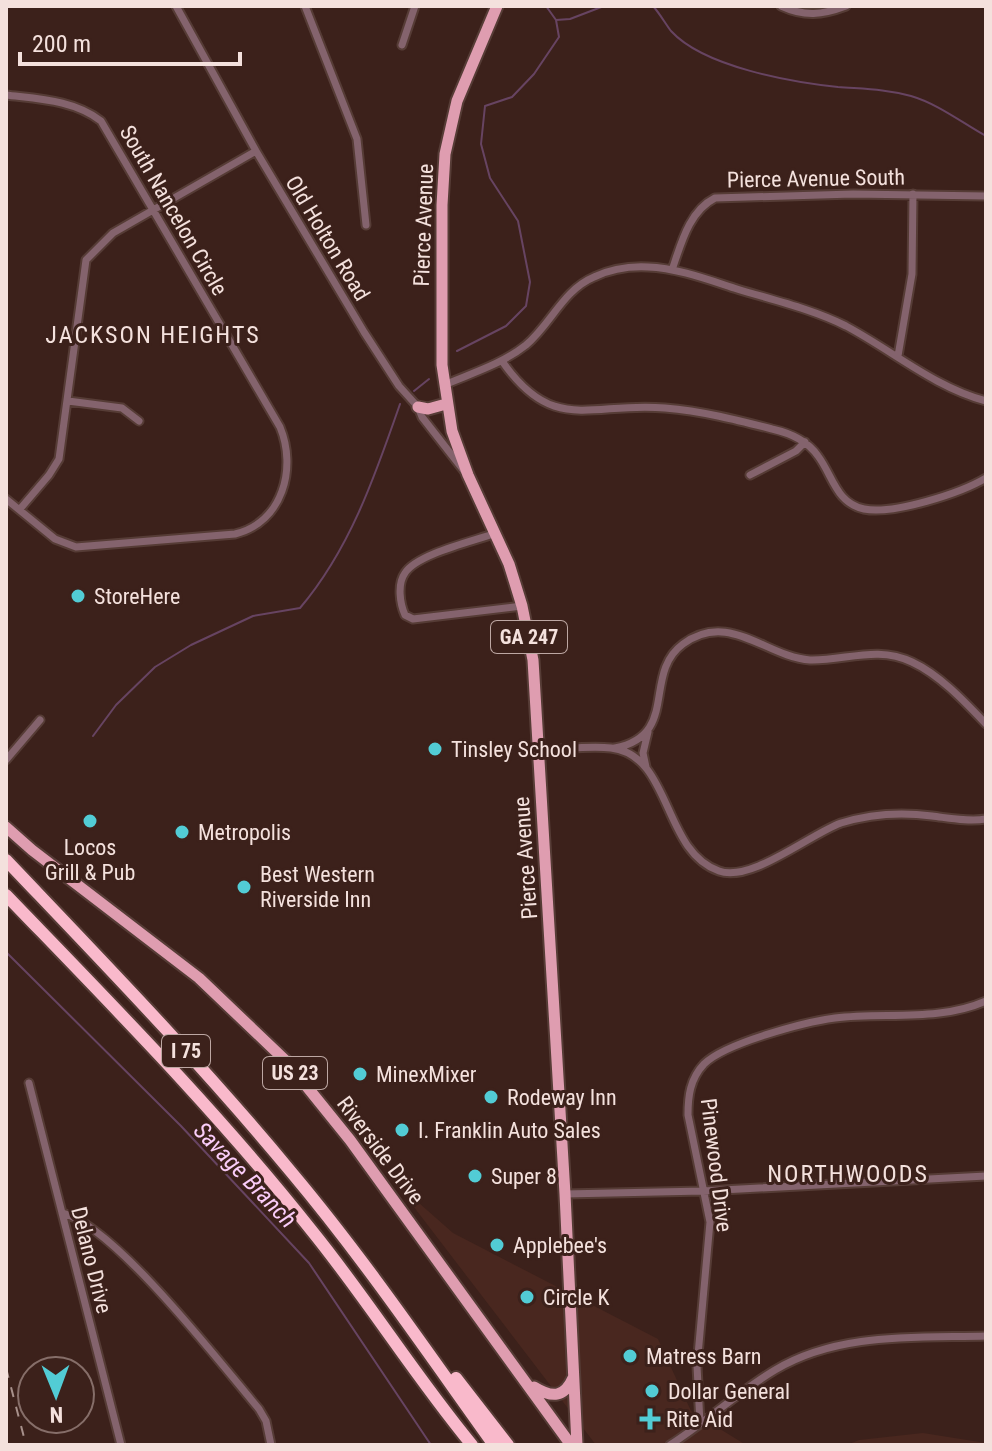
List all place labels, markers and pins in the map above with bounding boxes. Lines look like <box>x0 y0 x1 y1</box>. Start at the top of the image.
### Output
place label: StoreHere <box>94 584 180 609</box>
marker: StoreHere <box>69 587 87 605</box>
place label: Tinsley School <box>451 737 577 762</box>
marker: Tinsley School <box>426 740 444 758</box>
marker: Locos Grill & Pub <box>81 812 99 830</box>
place label: Metropolis <box>198 820 291 845</box>
marker: Metropolis <box>173 823 191 841</box>
place label: Locos Grill & Pub <box>45 835 135 885</box>
place label: Best Western Riverside Inn <box>260 862 375 912</box>
marker: Best Western Riverside Inn <box>235 878 253 896</box>
place label: MinexMixer <box>376 1062 477 1087</box>
marker: MinexMixer <box>351 1065 369 1083</box>
place label: Rodeway Inn <box>507 1085 617 1110</box>
marker: Rodeway Inn <box>482 1088 500 1106</box>
place label: I. Franklin Auto Sales <box>418 1118 601 1143</box>
marker: I. Franklin Auto Sales <box>393 1121 411 1139</box>
place label: Super 8 <box>491 1164 557 1189</box>
marker: Super 8 <box>466 1167 484 1185</box>
place label: Applebee's <box>513 1233 607 1258</box>
marker: Applebee's <box>488 1236 506 1254</box>
place label: Circle K <box>543 1285 610 1310</box>
marker: Circle K <box>518 1288 536 1306</box>
place label: Matress Barn <box>646 1344 762 1369</box>
marker: Matress Barn <box>621 1347 639 1365</box>
place label: Dollar General <box>668 1379 790 1404</box>
marker: Dollar General <box>643 1382 661 1400</box>
place label: Rite Aid <box>666 1407 733 1432</box>
marker: Rite Aid <box>641 1410 659 1428</box>

